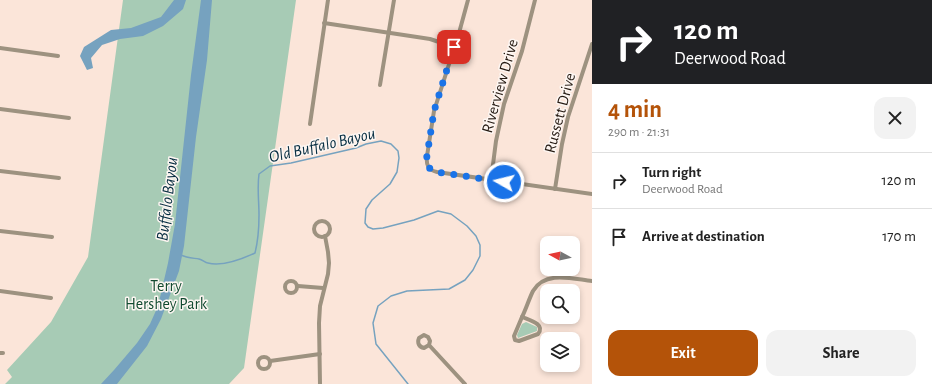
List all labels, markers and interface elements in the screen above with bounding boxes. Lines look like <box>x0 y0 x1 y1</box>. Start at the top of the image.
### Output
icon: right <box>608 16 660 68</box>
text: 120 m <box>674 17 739 45</box>
pin <box>437 30 471 64</box>
icon: arrive <box>443 36 465 58</box>
street label: Riverview Drive <box>479 37 521 135</box>
text: Deerwood Road <box>674 50 786 68</box>
street label: Russett Drive <box>542 71 578 155</box>
button: close <box>874 97 916 139</box>
text: 4 min <box>608 98 662 122</box>
water label: Old Buffalo Bayou <box>267 124 377 166</box>
text: 290 m · 21:31 <box>608 126 670 139</box>
water label: Buffalo Bayou <box>153 156 181 242</box>
position arrow <box>483 161 525 203</box>
text: Turn right <box>642 165 701 180</box>
icon: right <box>608 170 630 192</box>
text: 120 m <box>882 173 916 188</box>
text: Deerwood Road <box>642 183 723 196</box>
icon: arrive <box>608 226 630 248</box>
text: Arrive at destination <box>642 229 765 244</box>
text: 170 m <box>882 229 916 244</box>
north arrow <box>540 236 580 276</box>
map controls <box>540 236 580 372</box>
park label: Terry Hershey Park <box>125 278 208 313</box>
button: search <box>540 284 580 324</box>
button: Exit <box>608 330 758 376</box>
button: Share <box>766 330 916 376</box>
button: layers <box>540 332 580 372</box>

